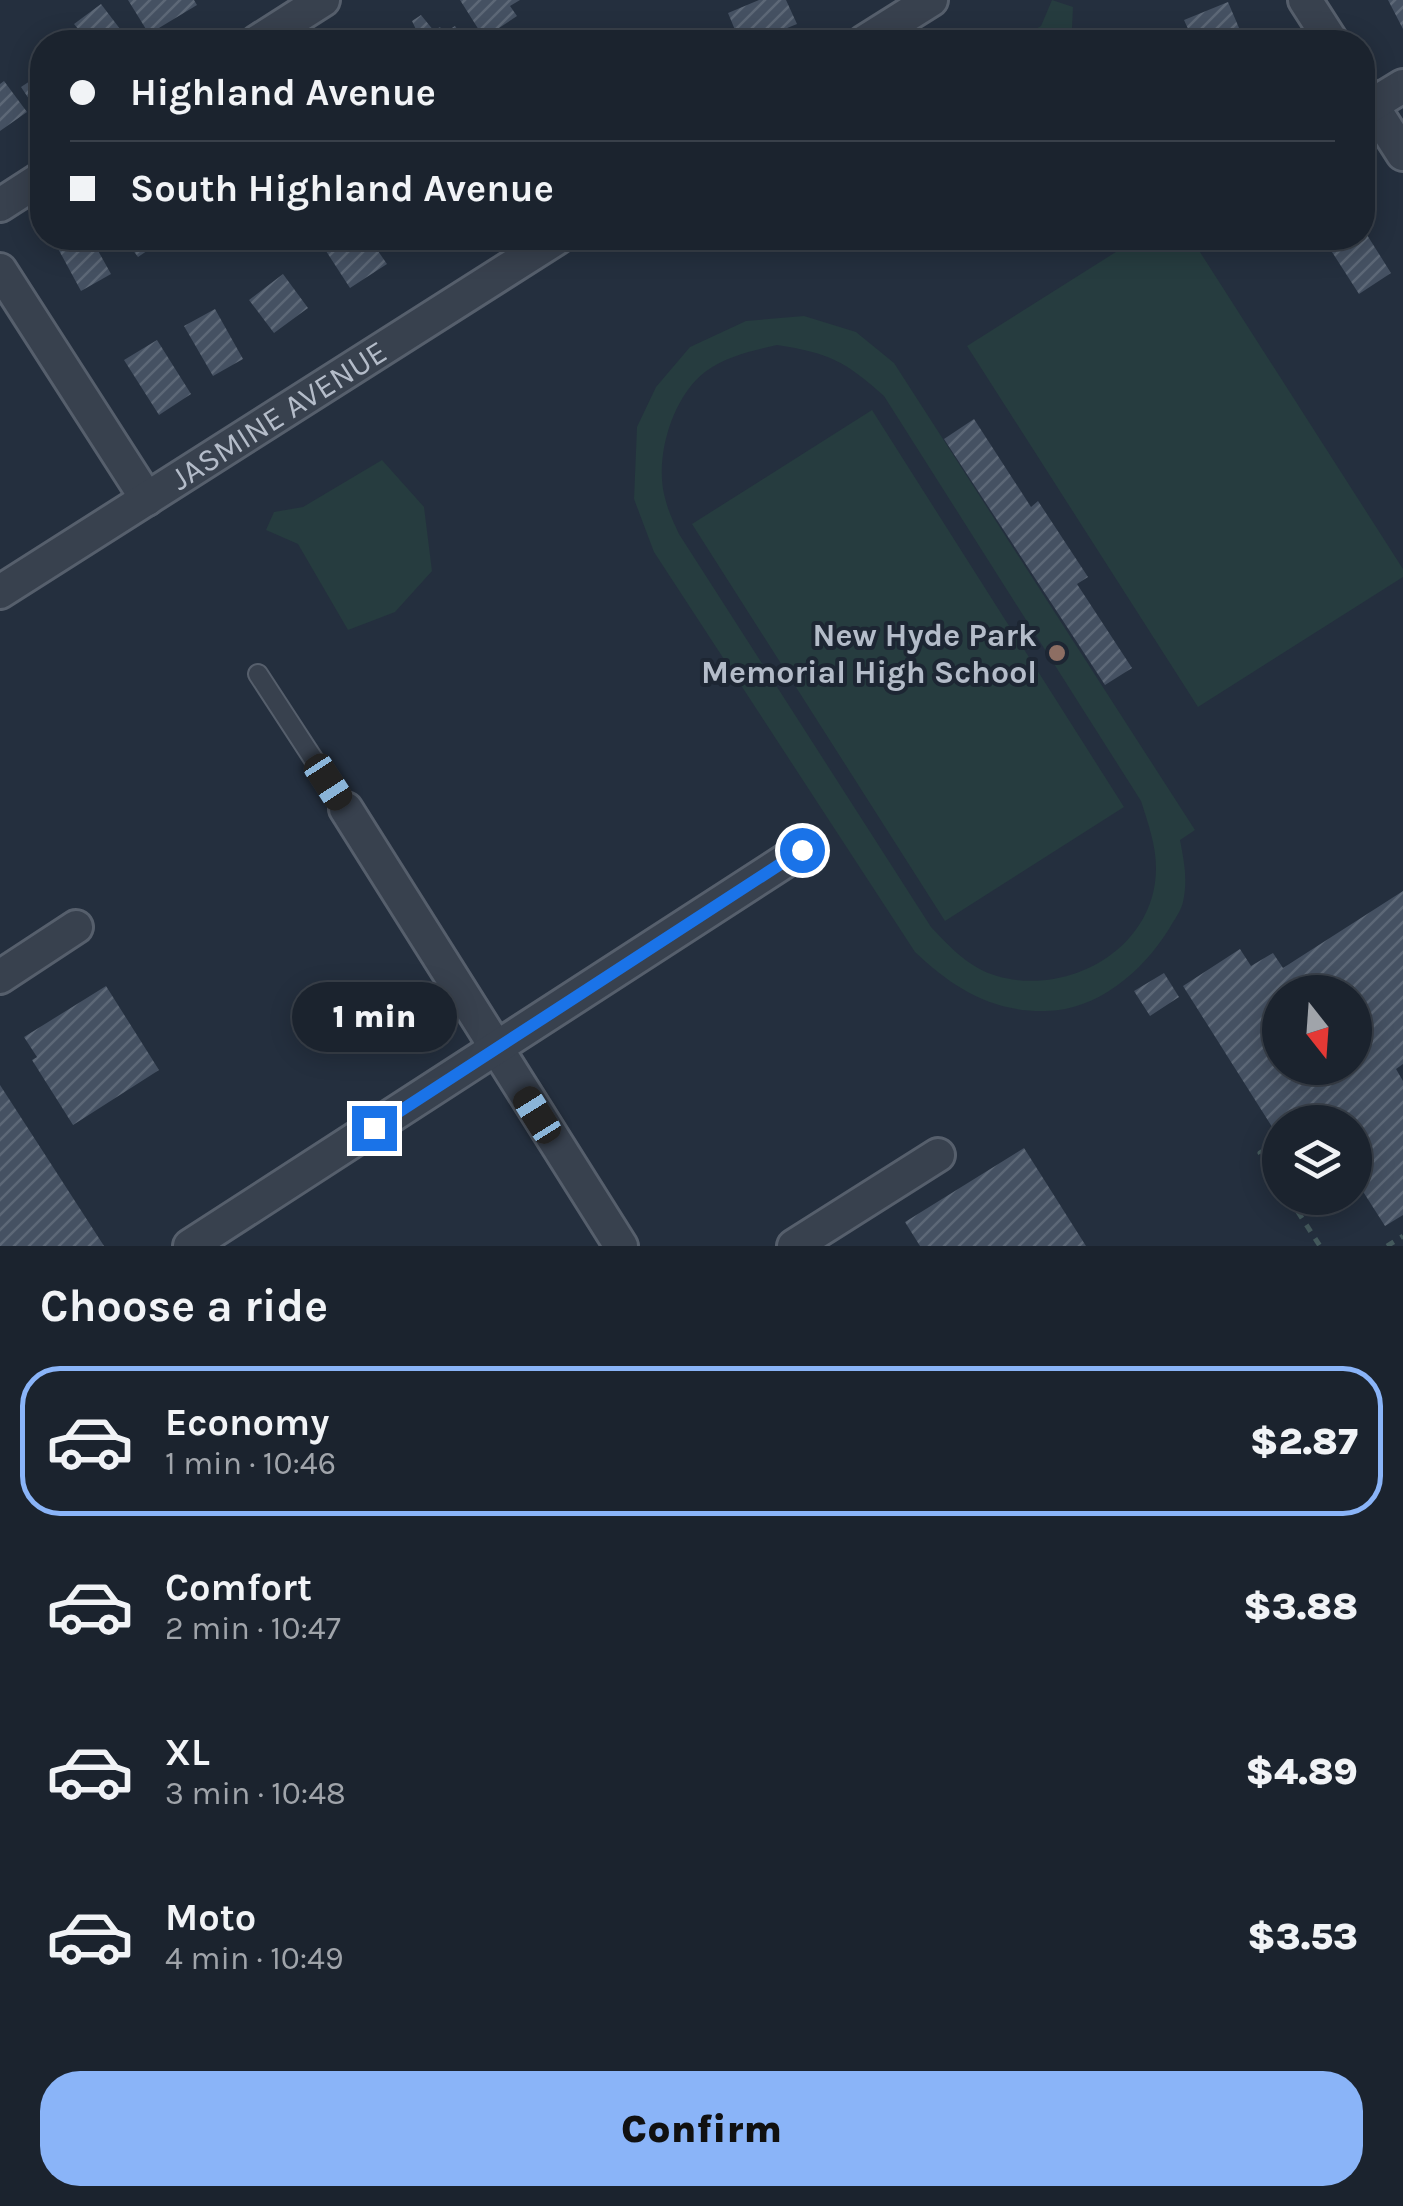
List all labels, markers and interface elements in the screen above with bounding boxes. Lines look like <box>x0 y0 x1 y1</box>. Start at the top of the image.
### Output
text: Highland Avenue <box>130 70 436 115</box>
text: South Highland Avenue <box>130 166 554 211</box>
street label: JASMINE AVENUE <box>164 333 394 498</box>
place label: New Hyde Park Memorial High School <box>701 617 1037 691</box>
marker: New Hyde Park Memorial High School <box>1046 642 1068 664</box>
car <box>299 749 357 815</box>
route start <box>780 828 825 873</box>
north arrow <box>1262 975 1372 1085</box>
map controls <box>1262 975 1372 1215</box>
callout: 1 min <box>292 983 456 1053</box>
text: 1 min <box>333 998 416 1035</box>
car <box>508 1082 566 1148</box>
button: layers <box>1262 1105 1372 1215</box>
route end <box>352 1106 397 1151</box>
text: Choose a ride <box>40 1280 328 1332</box>
icon: car <box>45 1396 135 1486</box>
text: Economy <box>165 1400 329 1445</box>
text: $2.87 <box>1250 1419 1358 1464</box>
text: 1 min · 10:46 <box>165 1445 336 1482</box>
icon: car <box>45 1561 135 1651</box>
text: Comfort <box>165 1565 312 1610</box>
text: $3.88 <box>1243 1584 1358 1629</box>
text: 2 min · 10:47 <box>165 1610 341 1647</box>
icon: car <box>45 1726 135 1816</box>
text: XL <box>165 1730 210 1775</box>
text: $4.89 <box>1246 1749 1358 1794</box>
text: 3 min · 10:48 <box>165 1775 346 1812</box>
icon: car <box>45 1891 135 1981</box>
text: Moto <box>165 1895 256 1940</box>
text: $3.53 <box>1247 1914 1358 1959</box>
text: 4 min · 10:49 <box>165 1940 344 1977</box>
button: Confirm <box>40 2071 1363 2186</box>

